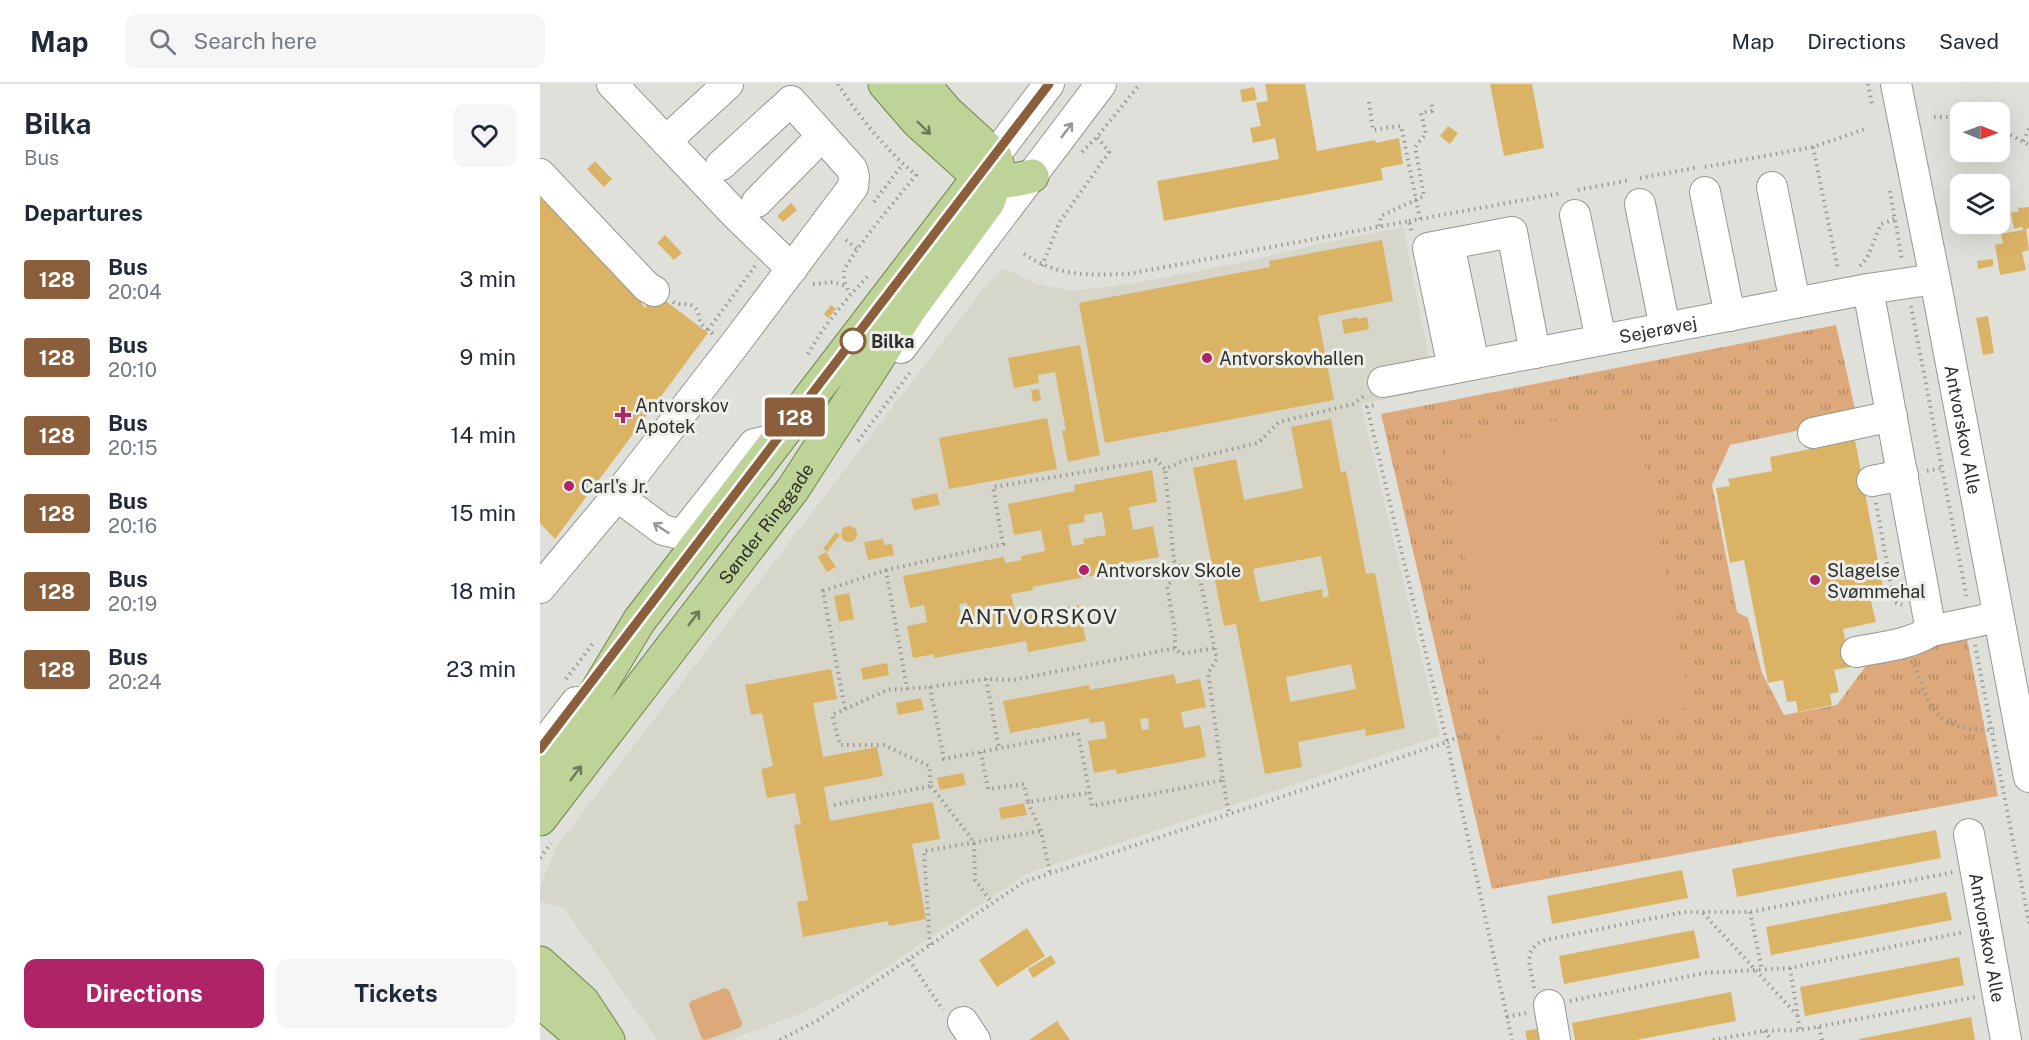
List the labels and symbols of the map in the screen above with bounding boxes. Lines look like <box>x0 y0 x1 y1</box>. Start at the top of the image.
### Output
north arrow <box>1950 102 2010 162</box>
one-way arrow <box>916 120 931 135</box>
one-way arrow <box>1060 122 1073 138</box>
street label: Sejerøvej <box>1617 312 1699 347</box>
marker: Bilka <box>840 328 866 354</box>
place label: Bilka <box>871 331 914 352</box>
place label: Antvorskovhallen <box>1219 348 1364 369</box>
marker: Antvorskovhallen <box>1200 351 1214 365</box>
street label: Antvorskov Alle <box>1941 363 1986 496</box>
place label: Antvorskov Apotek <box>635 395 729 437</box>
line badge: 128 <box>760 398 830 436</box>
marker: Antvorskov Apotek <box>616 408 630 422</box>
street label: Sønder Ringgade <box>714 459 817 588</box>
place label: Carl's Jr. <box>581 476 648 497</box>
marker: Carl's Jr. <box>562 479 576 493</box>
one-way arrow <box>654 522 670 534</box>
place label: Antvorskov Skole <box>1096 560 1241 581</box>
place label: Slagelse Svømmehal <box>1827 560 1926 602</box>
marker: Antvorskov Skole <box>1077 563 1091 577</box>
marker: Slagelse Svømmehal <box>1808 573 1822 587</box>
district label: ANTVORSKOV <box>959 604 1119 629</box>
one-way arrow <box>687 610 700 626</box>
one-way arrow <box>569 765 582 781</box>
street label: Antvorskov Alle <box>1966 871 2009 1004</box>

